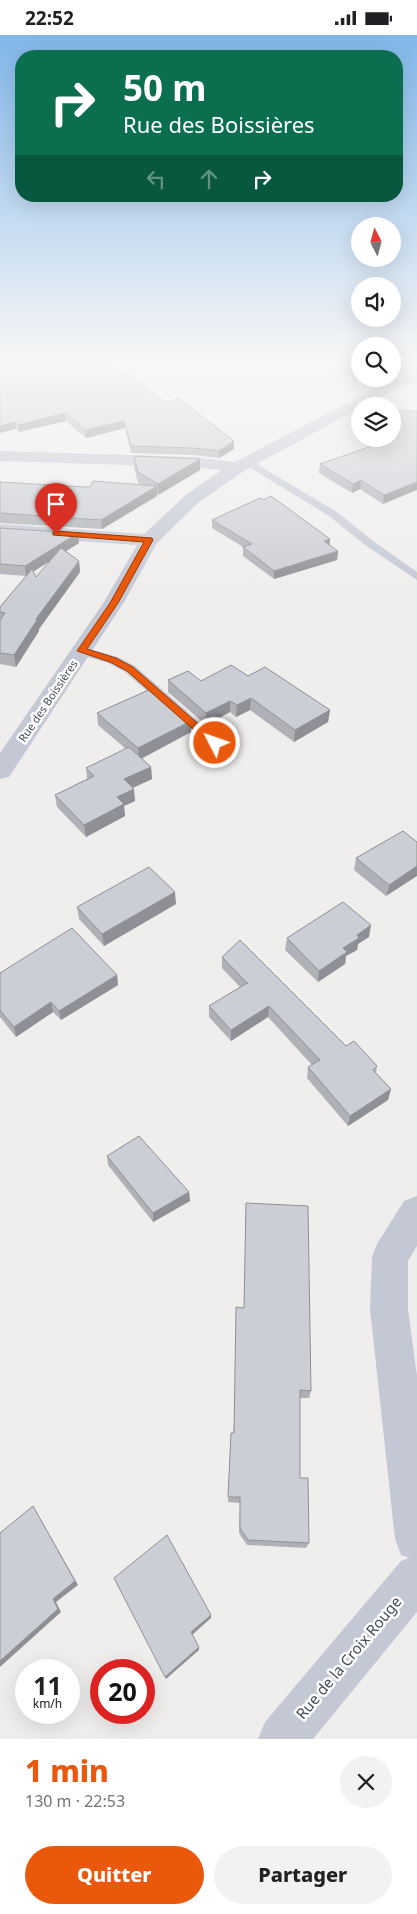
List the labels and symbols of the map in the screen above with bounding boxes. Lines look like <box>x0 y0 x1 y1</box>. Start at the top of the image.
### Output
north arrow <box>351 217 401 267</box>
pin <box>35 483 77 534</box>
street label: Rue des Boissières <box>15 657 81 745</box>
position arrow <box>188 716 240 768</box>
street label: Rue de la Croix Rouge <box>291 1592 405 1723</box>
speed limit sign: 20 <box>90 1659 155 1724</box>

